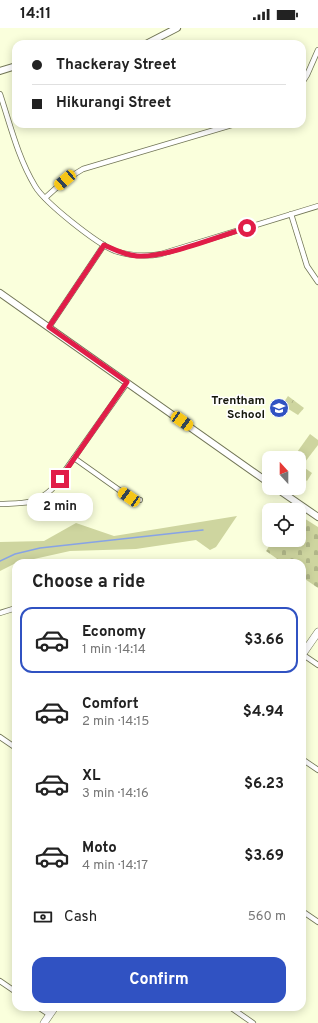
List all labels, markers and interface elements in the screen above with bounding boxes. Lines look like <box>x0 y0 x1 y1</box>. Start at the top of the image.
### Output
text: 14:11 <box>20 5 51 24</box>
text: Thackeray Street <box>56 56 177 75</box>
text: Hikurangi Street <box>56 94 171 113</box>
car <box>52 168 78 192</box>
route start <box>238 219 256 237</box>
place label: Trentham School <box>211 393 265 423</box>
school or university icon: Trentham School <box>268 397 290 419</box>
car <box>169 409 195 433</box>
north arrow <box>262 451 306 495</box>
map controls <box>262 451 306 547</box>
route end <box>51 470 69 488</box>
car <box>116 485 142 509</box>
callout: 2 min <box>27 493 93 521</box>
text: 2 min <box>43 499 77 515</box>
button: locate <box>262 503 306 547</box>
text: Choose a ride <box>32 571 145 594</box>
icon: car <box>34 622 70 658</box>
text: Economy <box>82 623 146 642</box>
text: $3.66 <box>244 631 284 650</box>
text: 1 min · 14:14 <box>82 642 146 658</box>
icon: car <box>34 694 70 730</box>
text: Comfort <box>82 695 139 714</box>
text: $4.94 <box>243 703 284 722</box>
text: 2 min · 14:15 <box>82 714 149 730</box>
icon: car <box>34 766 70 802</box>
text: XL <box>82 767 100 786</box>
text: $6.23 <box>244 775 284 794</box>
text: 3 min · 14:16 <box>82 786 149 802</box>
icon: car <box>34 838 70 874</box>
text: Moto <box>82 839 117 858</box>
text: $3.69 <box>244 847 284 866</box>
text: 4 min · 14:17 <box>82 858 148 874</box>
icon: cash <box>32 906 54 928</box>
text: Cash <box>64 908 97 927</box>
text: 560 m <box>248 909 286 925</box>
button: Confirm <box>32 957 286 1003</box>

